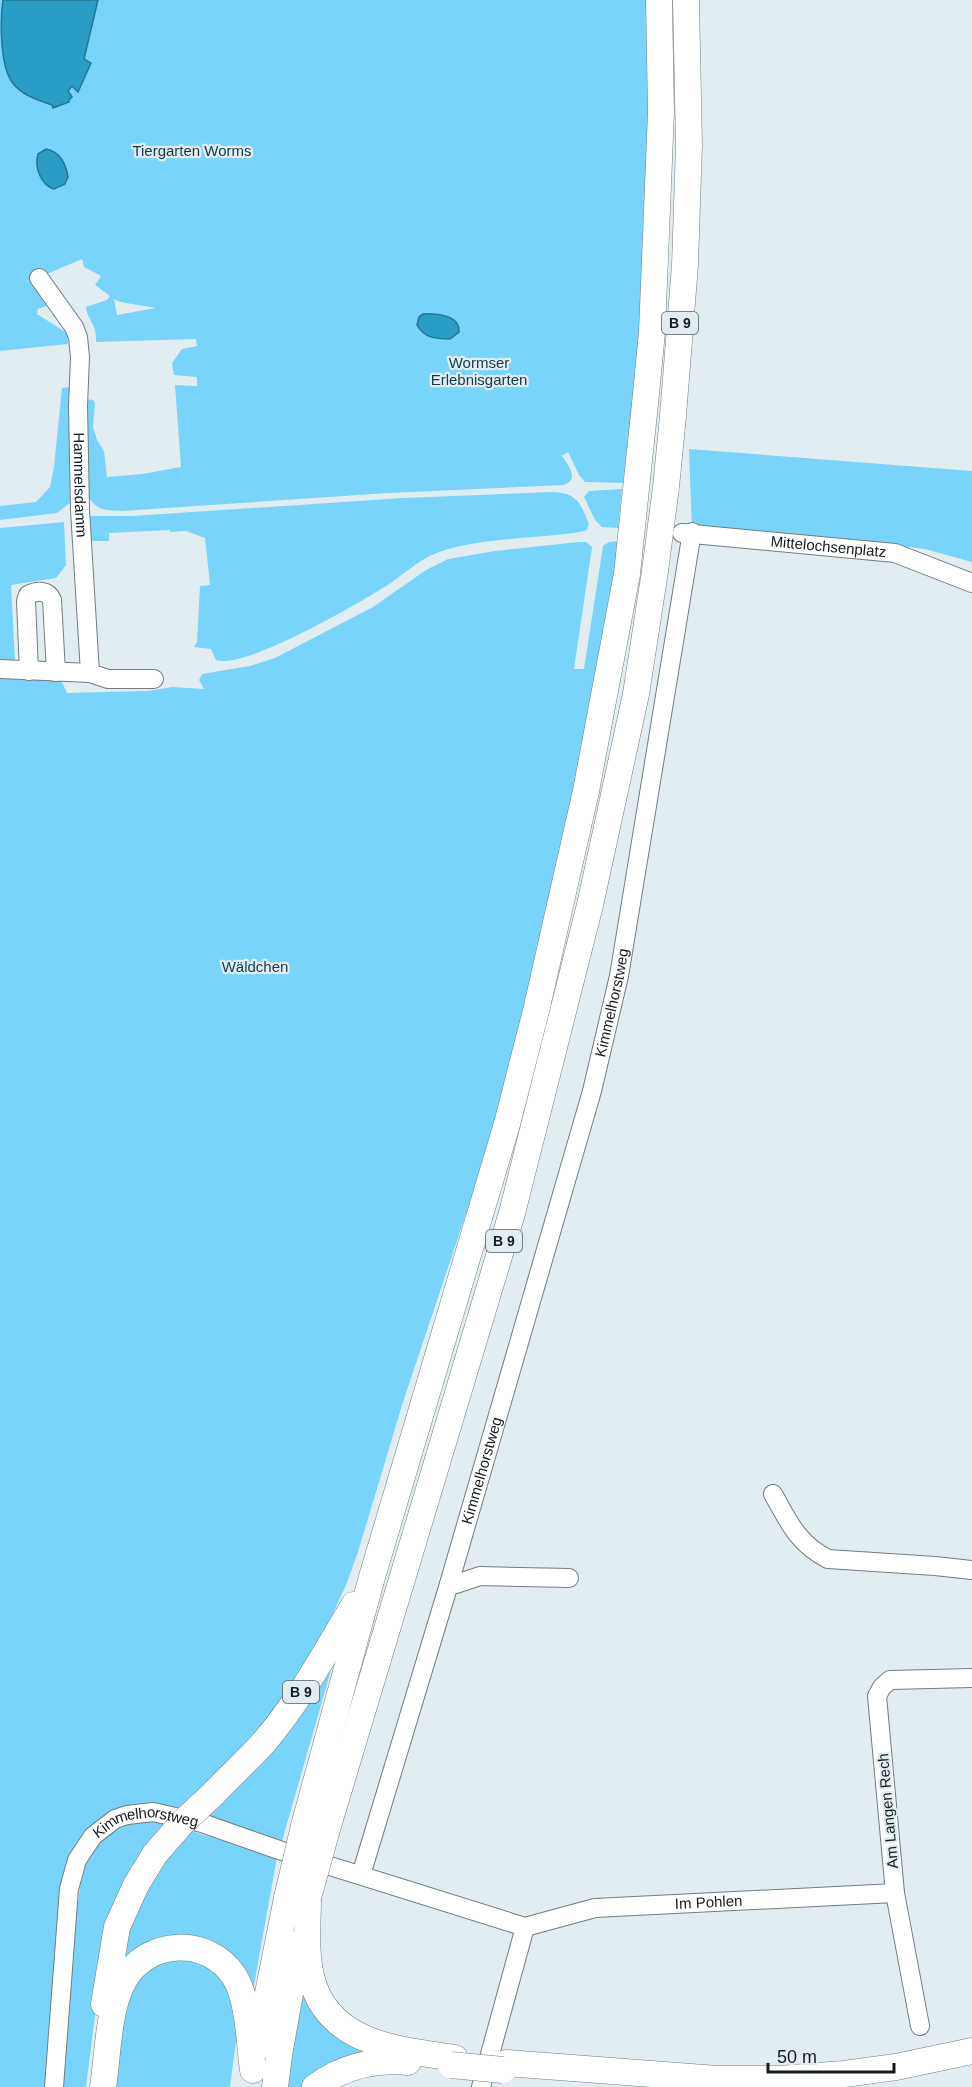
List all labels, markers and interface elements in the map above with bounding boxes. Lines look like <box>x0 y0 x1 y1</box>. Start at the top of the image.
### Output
park label: Tiergarten Worms <box>132 142 252 159</box>
road number: B 9 <box>662 312 698 334</box>
park label: Wormser Erlebnisgarten <box>431 354 527 388</box>
street label: Hammelsdamm <box>71 432 91 538</box>
street label: Mittelochsenplatz <box>770 532 887 560</box>
street label: Kimmelhorstweg <box>591 947 631 1059</box>
park label: Wäldchen <box>222 958 288 975</box>
road number: B 9 <box>486 1230 522 1252</box>
street label: Kimmelhorstweg <box>458 1415 505 1526</box>
road number: B 9 <box>283 1681 319 1703</box>
street label: Am Langen Rech <box>874 1753 901 1870</box>
street label: Kimmelhorstweg <box>89 1803 200 1841</box>
street label: Im Pohlen <box>674 1892 743 1912</box>
scale bar <box>768 2036 894 2074</box>
text: 50 m <box>777 2047 817 2067</box>

